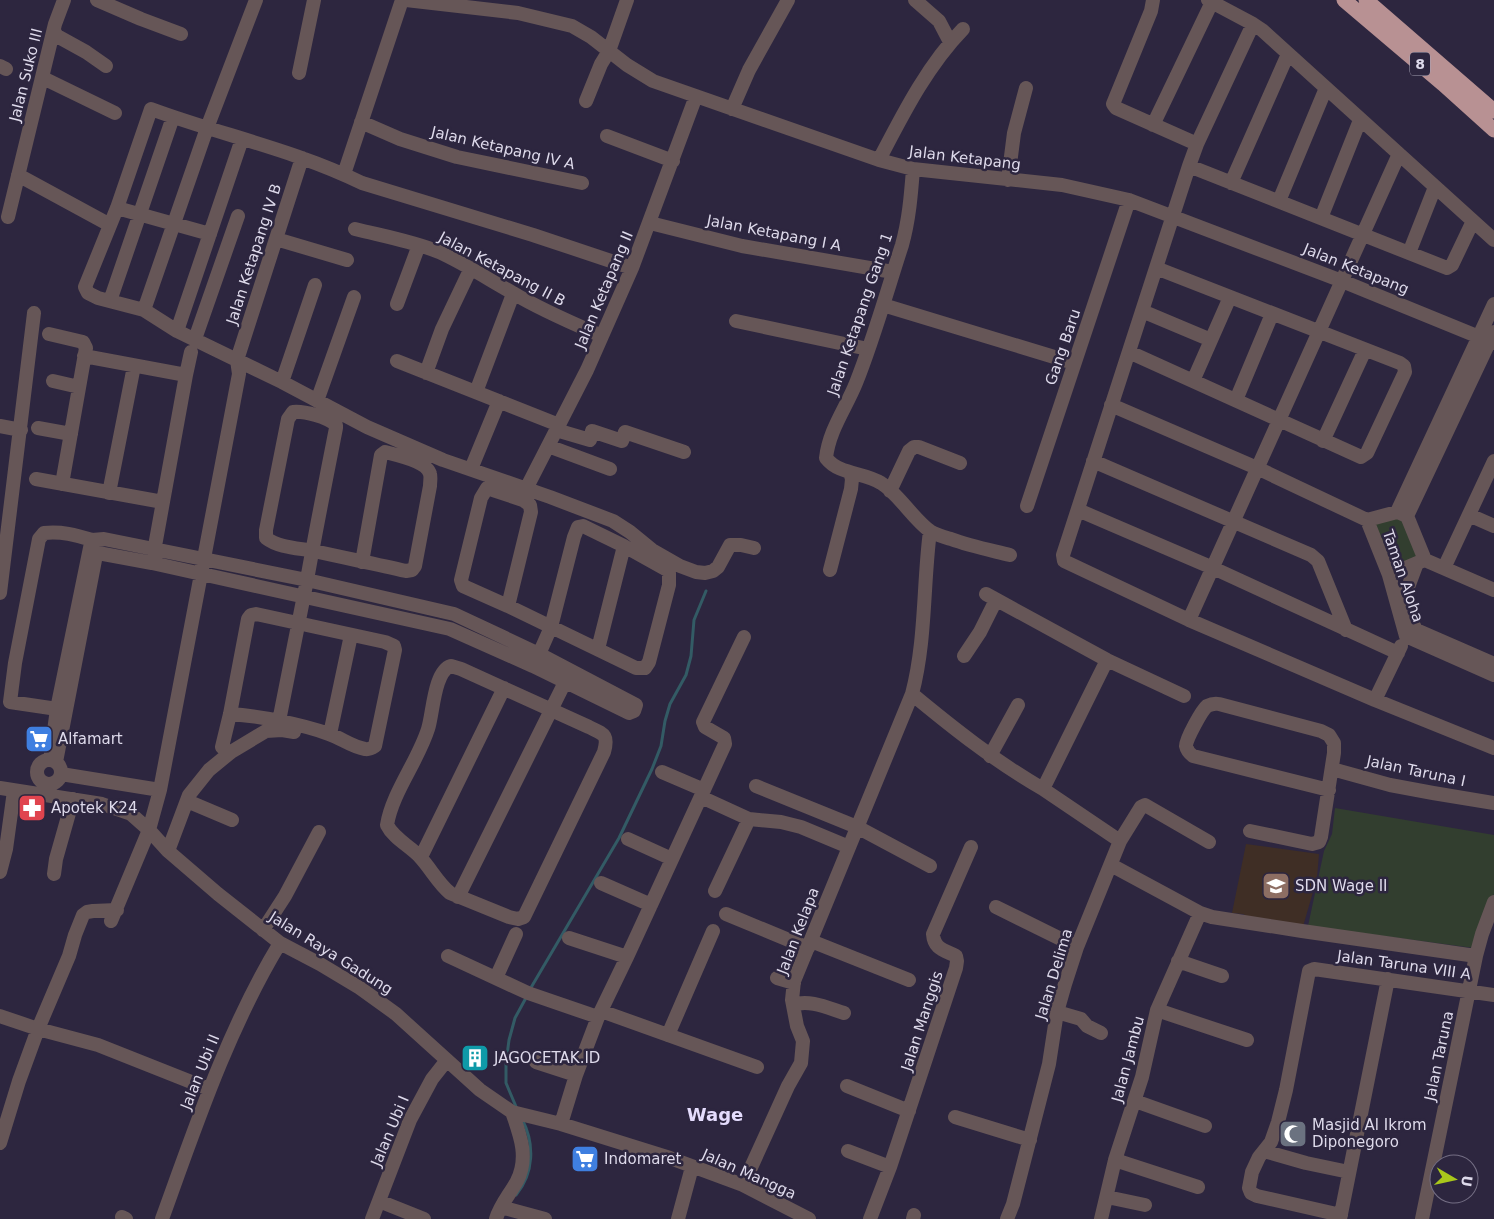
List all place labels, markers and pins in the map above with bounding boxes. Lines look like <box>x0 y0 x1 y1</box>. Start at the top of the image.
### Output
supermarket icon: Alfamart <box>24 724 54 754</box>
place label: Alfamart <box>58 730 123 748</box>
pharmacy icon: Apotek K24 <box>17 793 47 823</box>
place label: Apotek K24 <box>51 799 137 817</box>
school or university icon: SDN Wage II <box>1261 871 1291 901</box>
place label: SDN Wage II <box>1295 877 1388 895</box>
building icon: JAGOCETAK.ID <box>460 1043 490 1073</box>
place label: JAGOCETAK.ID <box>493 1049 600 1067</box>
place label: Masjid Al Ikrom Diponegoro <box>1312 1116 1427 1151</box>
mosque icon: Masjid Al Ikrom Diponegoro <box>1278 1119 1308 1149</box>
supermarket icon: Indomaret <box>570 1144 600 1174</box>
place label: Indomaret <box>604 1150 681 1168</box>

